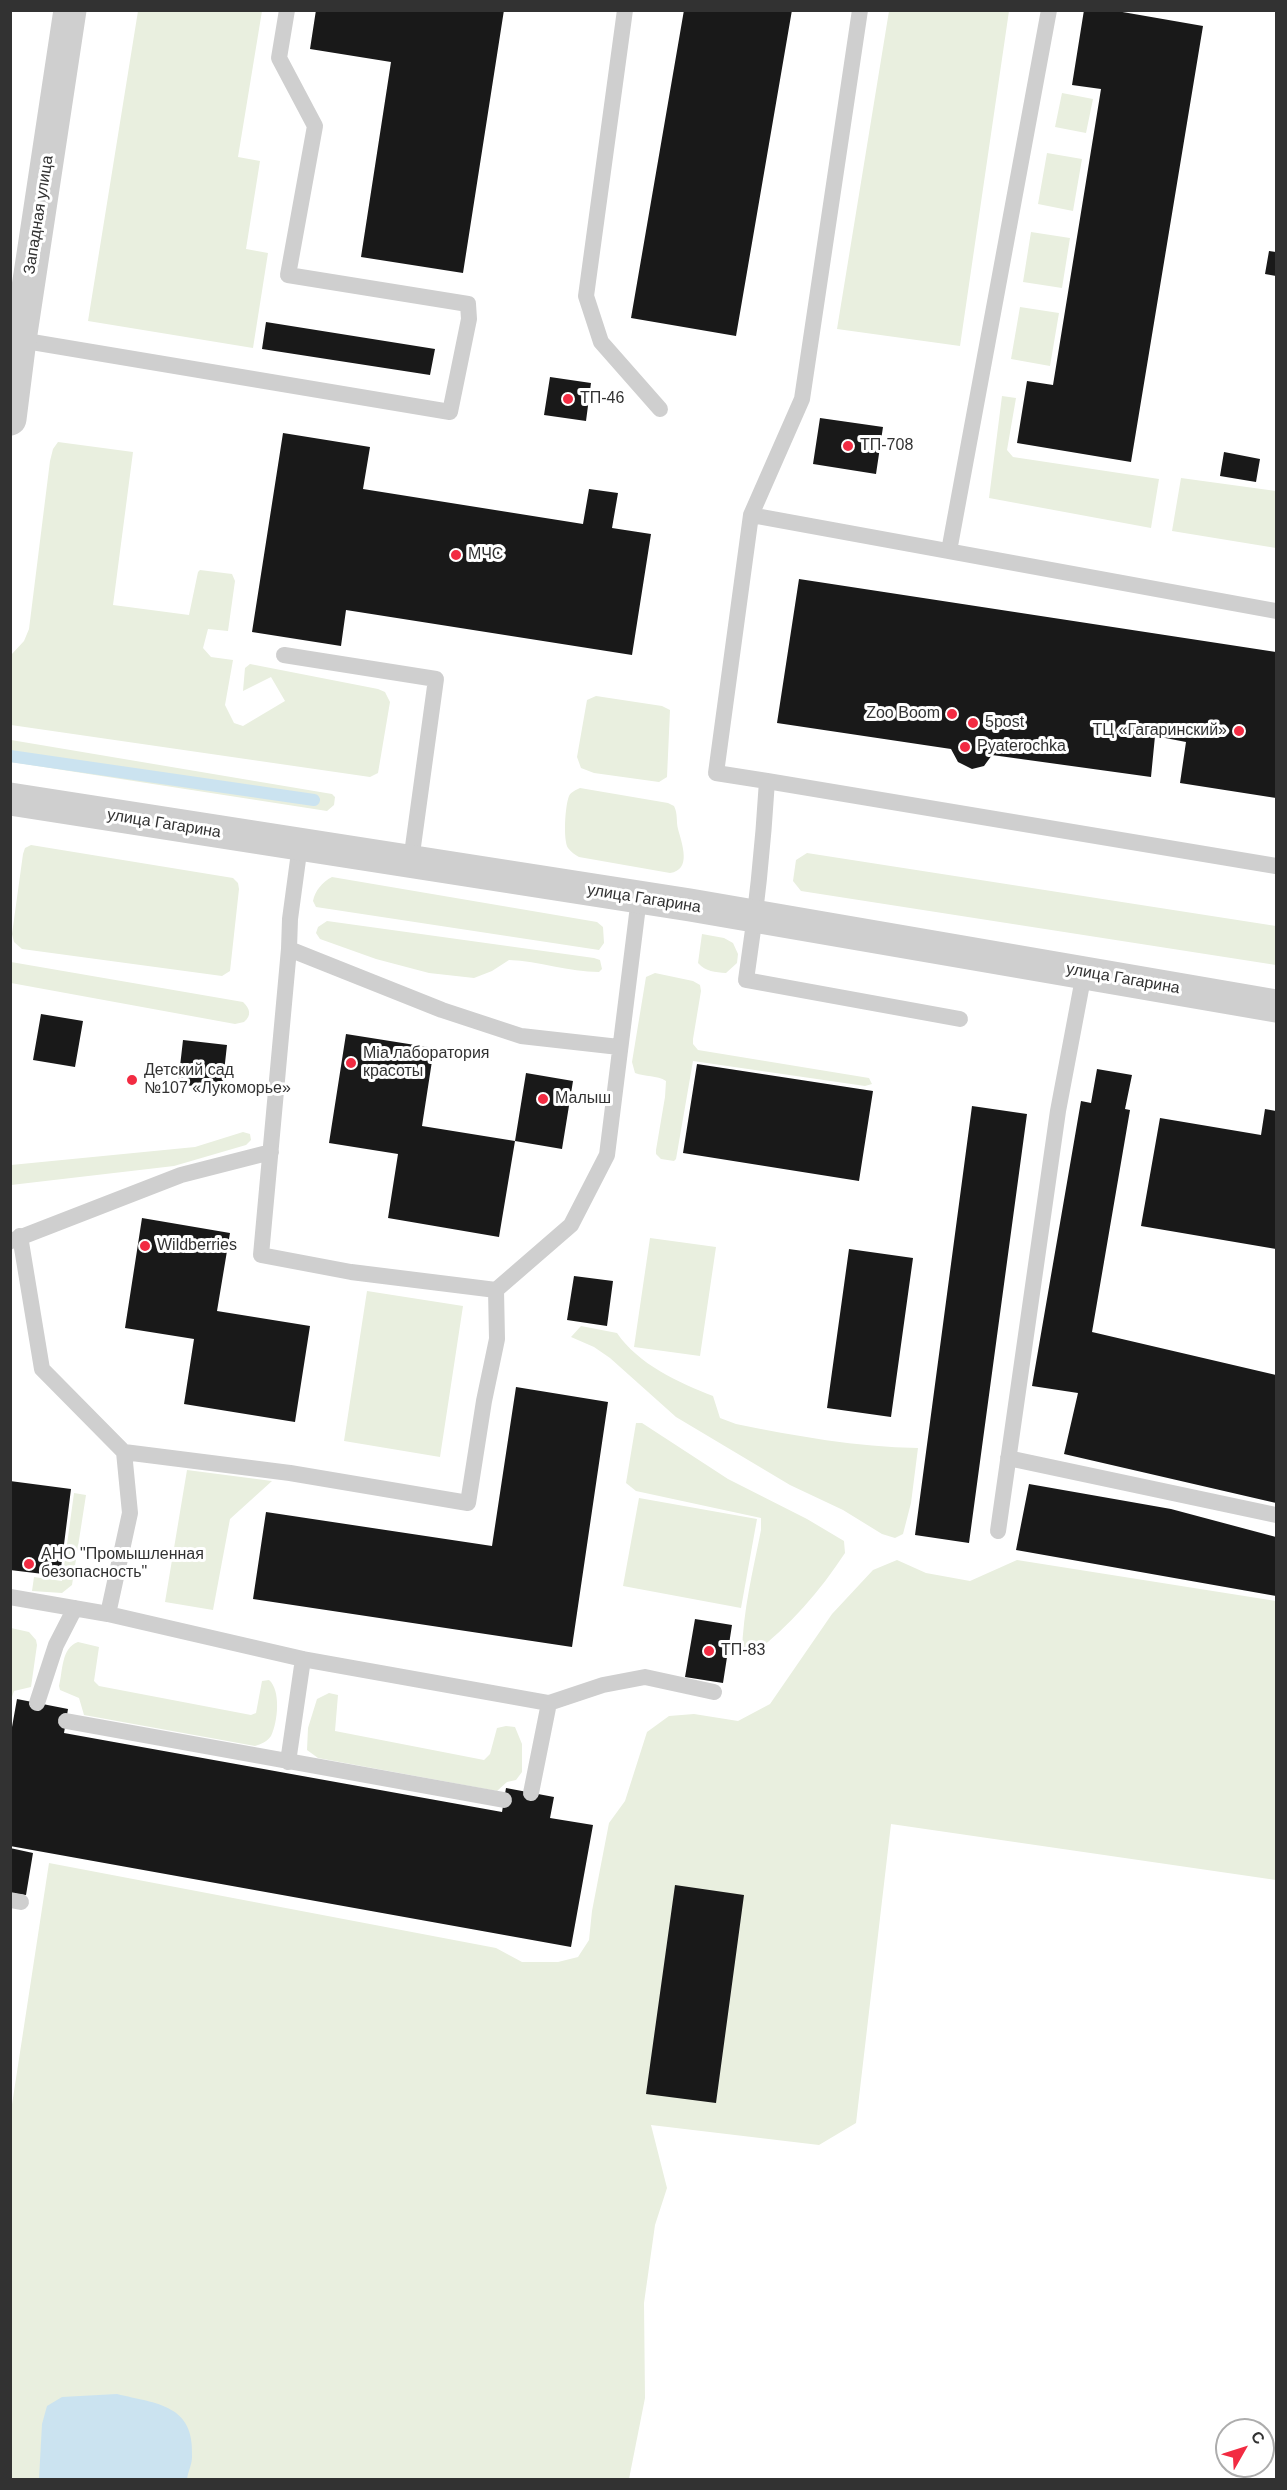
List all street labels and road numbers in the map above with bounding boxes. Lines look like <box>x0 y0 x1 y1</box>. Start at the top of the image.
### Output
street label: Западная улица <box>20 154 58 276</box>
street label: улица Гагарина <box>106 806 222 842</box>
street label: улица Гагарина <box>586 881 702 917</box>
street label: улица Гагарина <box>1065 960 1181 998</box>

